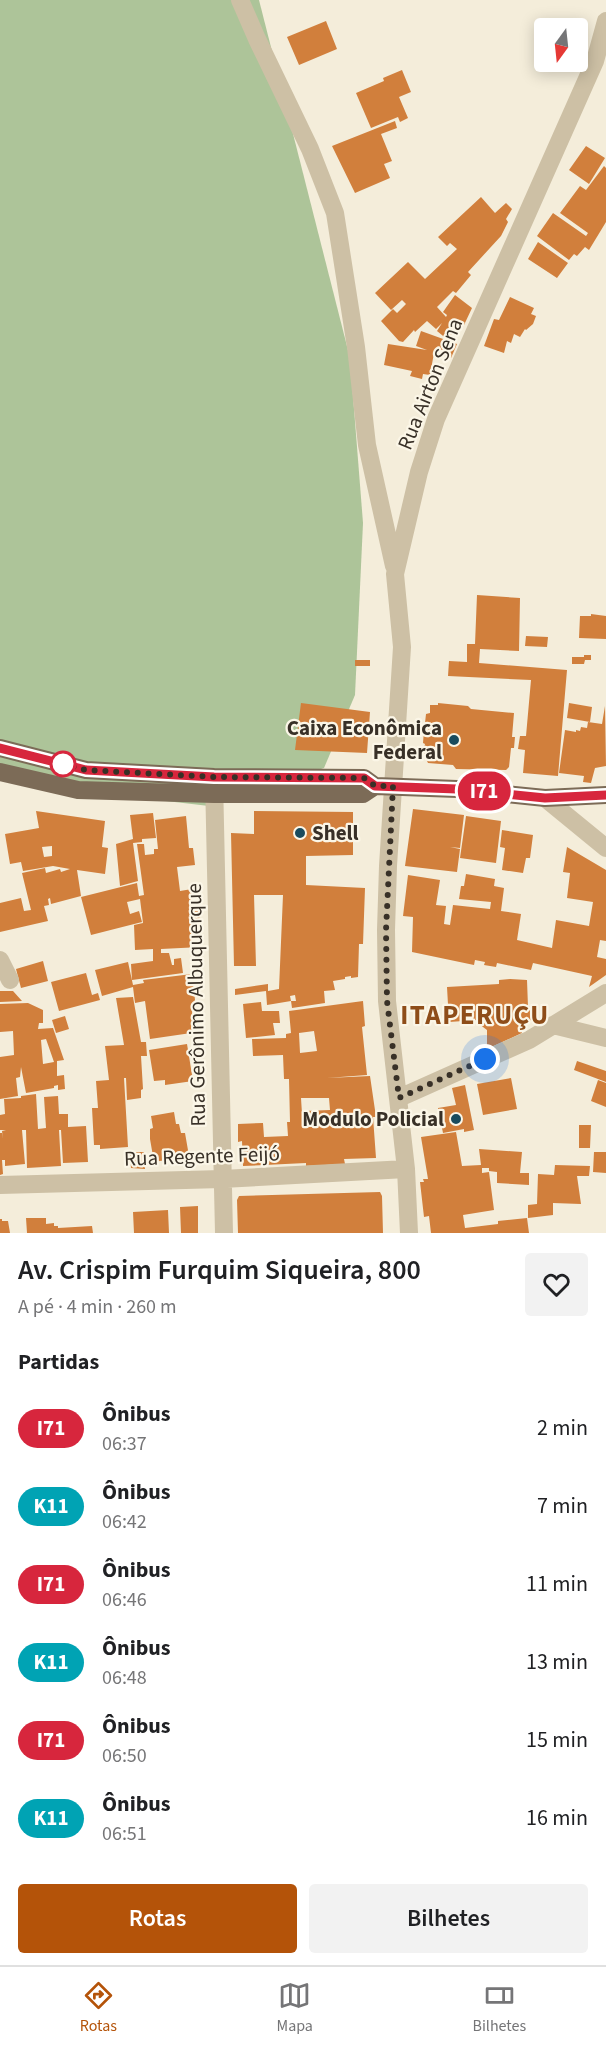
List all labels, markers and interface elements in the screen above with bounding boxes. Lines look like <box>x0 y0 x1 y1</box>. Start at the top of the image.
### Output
north arrow <box>534 18 588 72</box>
map controls <box>534 18 588 72</box>
street label: Rua Airton Sena <box>390 314 470 454</box>
place label: Caixa Econômica Federal <box>287 713 442 767</box>
marker: Caixa Econômica Federal <box>447 733 461 747</box>
unlabelled marker <box>50 751 76 777</box>
line badge: I71 <box>450 772 518 810</box>
text: I71 <box>470 776 498 806</box>
place label: Shell <box>312 818 359 848</box>
marker: Shell <box>293 826 307 840</box>
street label: Rua Gerônimo Albuquerque <box>179 883 213 1127</box>
district label: ITAPERUÇU <box>400 996 550 1035</box>
your location <box>470 1044 500 1074</box>
place label: Modulo Policial <box>302 1104 444 1134</box>
marker: Modulo Policial <box>449 1112 463 1126</box>
street label: Rua Regente Feijó <box>124 1138 280 1174</box>
text: Av. Crispim Furquim Siqueira, 800 <box>18 1250 421 1290</box>
button: heart <box>525 1253 588 1316</box>
text: A pé · 4 min · 260 m <box>18 1293 177 1321</box>
text: Partidas <box>18 1346 99 1378</box>
text: Ônibus <box>102 1398 171 1430</box>
text: 2 min <box>537 1412 588 1444</box>
text: I71 <box>37 1413 65 1443</box>
text: 06:37 <box>102 1430 147 1458</box>
text: Ônibus <box>102 1476 171 1508</box>
text: 7 min <box>537 1490 588 1522</box>
text: K11 <box>33 1491 69 1521</box>
text: 06:42 <box>102 1508 147 1536</box>
text: Ônibus <box>102 1554 171 1586</box>
text: 11 min <box>526 1568 588 1600</box>
text: I71 <box>37 1569 65 1599</box>
text: 06:46 <box>102 1586 147 1614</box>
text: Ônibus <box>102 1632 171 1664</box>
text: 13 min <box>526 1646 588 1678</box>
text: K11 <box>33 1647 69 1677</box>
text: 06:48 <box>102 1664 147 1692</box>
text: Ônibus <box>102 1710 171 1742</box>
text: 15 min <box>526 1724 588 1756</box>
text: I71 <box>37 1725 65 1755</box>
text: 06:50 <box>102 1742 147 1770</box>
text: Ônibus <box>102 1788 171 1820</box>
text: 16 min <box>526 1802 588 1834</box>
text: K11 <box>33 1803 69 1833</box>
text: 06:51 <box>102 1820 147 1848</box>
button: Rotas <box>18 1884 297 1953</box>
button: Bilhetes <box>309 1884 588 1953</box>
tab: Rotas <box>80 1979 117 2037</box>
tab: Mapa <box>277 1979 313 2037</box>
tab: Bilhetes <box>472 1979 526 2037</box>

